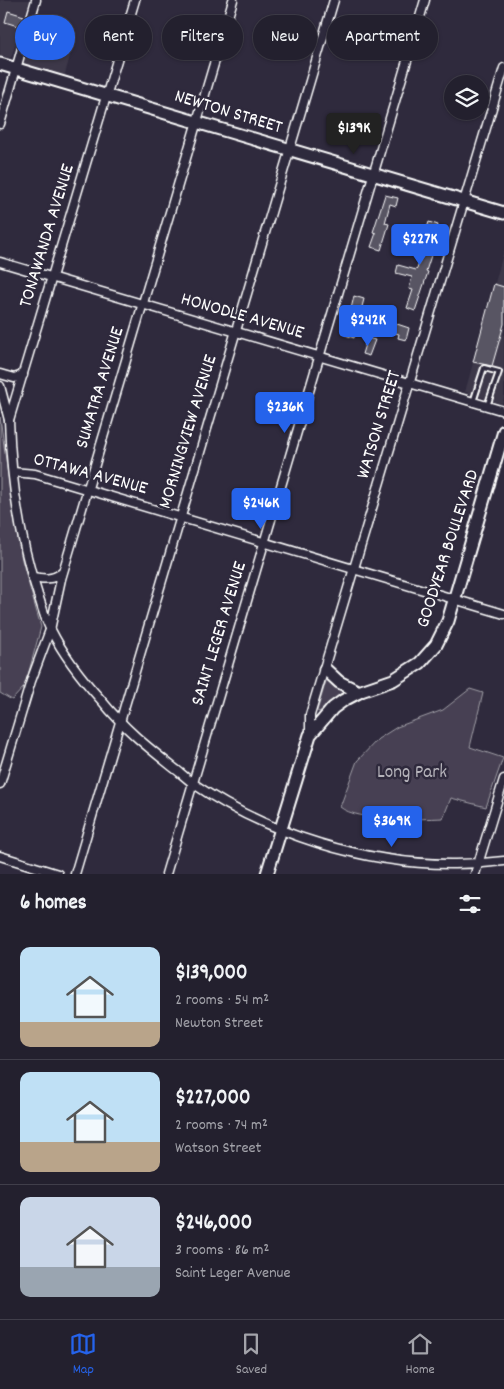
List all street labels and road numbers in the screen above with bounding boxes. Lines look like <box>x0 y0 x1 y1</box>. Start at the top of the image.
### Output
street label: NEWTON STREET <box>171 84 286 142</box>
street label: TONAWANDA AVENUE <box>13 161 83 311</box>
street label: HONODLE AVENUE <box>177 287 307 348</box>
street label: SUMATRA AVENUE <box>70 323 132 452</box>
street label: MORNINGVIEW AVENUE <box>153 351 225 512</box>
street label: WATSON STREET <box>351 367 409 483</box>
street label: OTTAWA AVENUE <box>30 447 151 503</box>
street label: GOODYEAR BOULEVARD <box>411 466 487 632</box>
street label: SAINT LEGER AVENUE <box>185 558 255 709</box>

